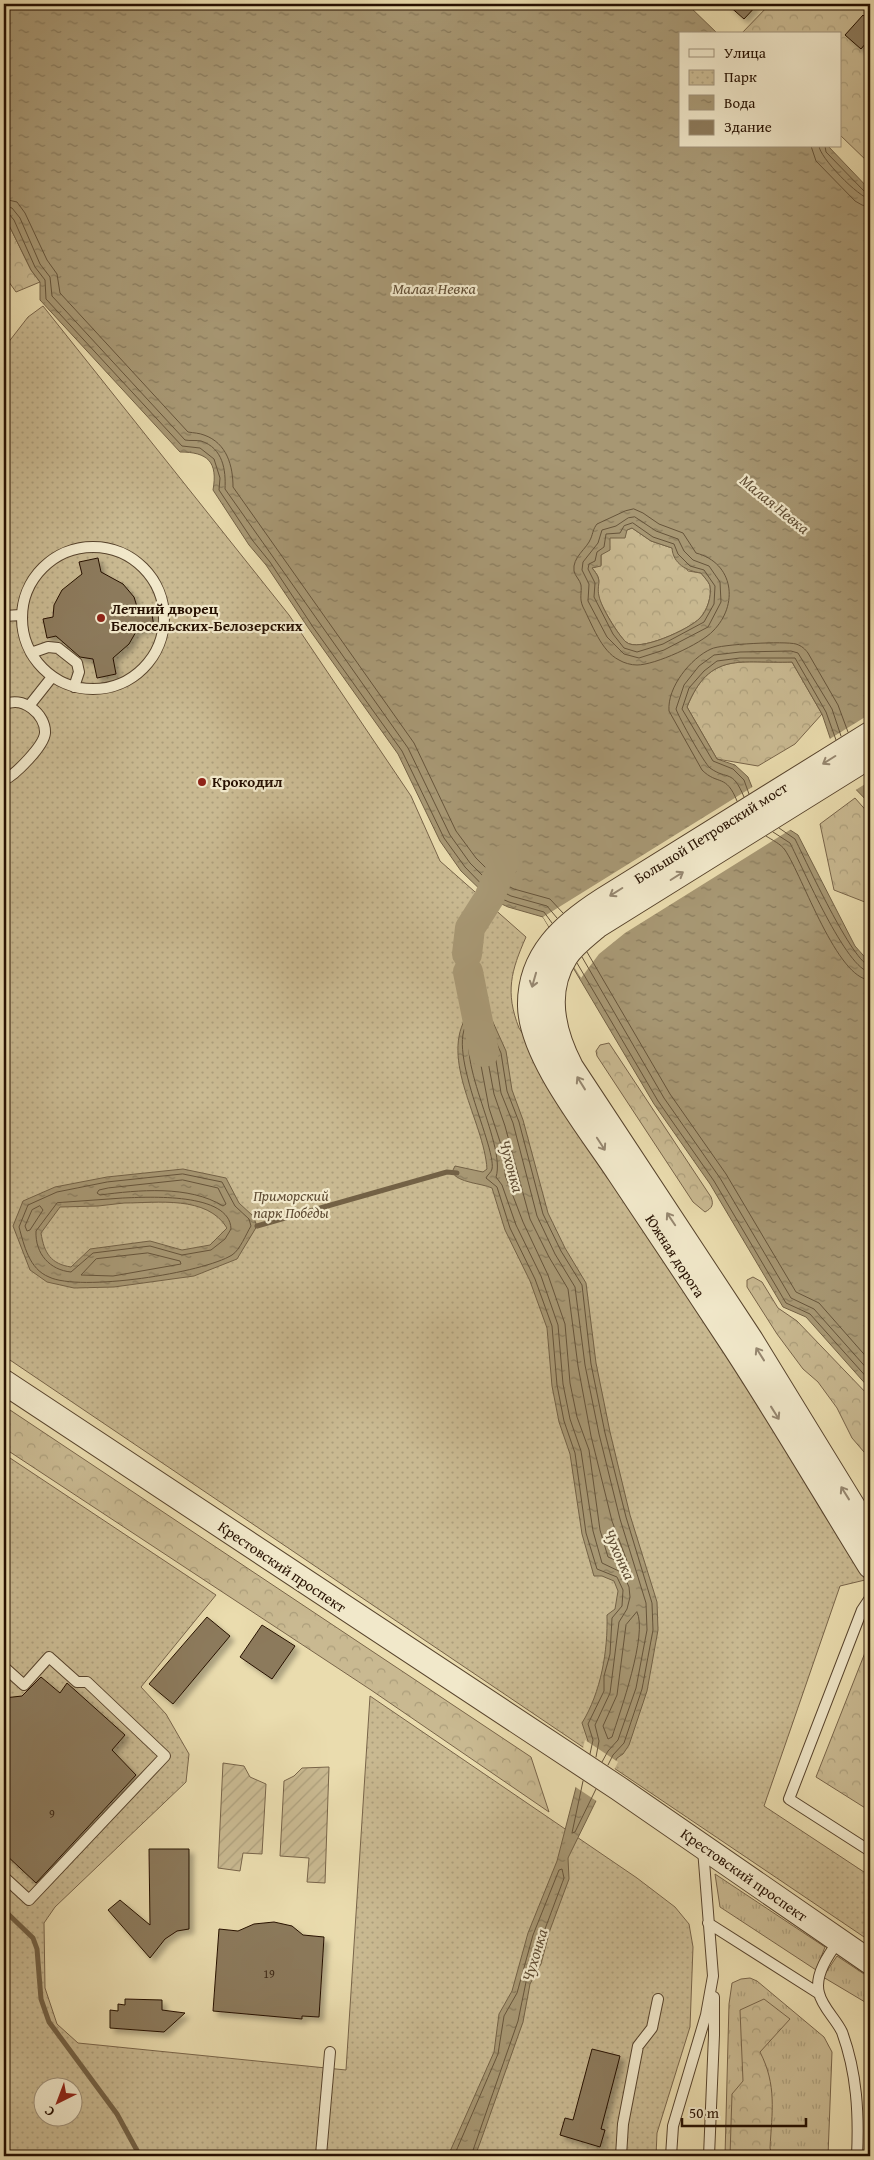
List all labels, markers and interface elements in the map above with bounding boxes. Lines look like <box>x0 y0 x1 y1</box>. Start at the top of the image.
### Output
legend <box>679 32 842 148</box>
text: Улица <box>724 42 767 63</box>
text: Парк <box>724 66 757 87</box>
text: Вода <box>724 92 756 113</box>
text: Здание <box>724 116 772 137</box>
water label: Малая Невка <box>392 276 476 300</box>
water label: Малая Невка <box>735 468 816 540</box>
place label: Летний дворец Белосельских-Белозерских <box>111 598 303 636</box>
marker: Летний дворец Белосельских-Белозерских <box>95 612 107 624</box>
one-way arrow <box>822 755 836 765</box>
place label: Крокодил <box>212 771 283 792</box>
marker: Крокодил <box>196 776 208 788</box>
street label: Большой Петровский мост <box>630 776 792 889</box>
one-way arrow <box>669 870 683 880</box>
one-way arrow <box>610 887 624 897</box>
one-way arrow <box>529 971 538 987</box>
one-way arrow <box>576 1076 586 1090</box>
water label: Чухонка <box>493 1137 531 1196</box>
one-way arrow <box>596 1137 606 1151</box>
park label: Приморский парк Победы <box>253 1185 329 1223</box>
street label: Южная дорога <box>641 1210 711 1302</box>
one-way arrow <box>665 1212 675 1226</box>
one-way arrow <box>754 1348 764 1362</box>
one-way arrow <box>771 1405 781 1419</box>
one-way arrow <box>839 1486 849 1500</box>
street label: Крестовский проспект <box>214 1516 351 1618</box>
water label: Чухонка <box>598 1525 642 1584</box>
house number: 9 <box>49 1805 55 1822</box>
street label: Крестовский проспект <box>677 1823 812 1927</box>
water label: Чухонка <box>515 1925 554 1984</box>
house number: 19 <box>263 1965 275 1982</box>
north arrow <box>32 2078 82 2128</box>
scale bar <box>682 2095 805 2127</box>
text: С <box>40 2102 59 2122</box>
text: 50 m <box>689 2102 720 2123</box>

